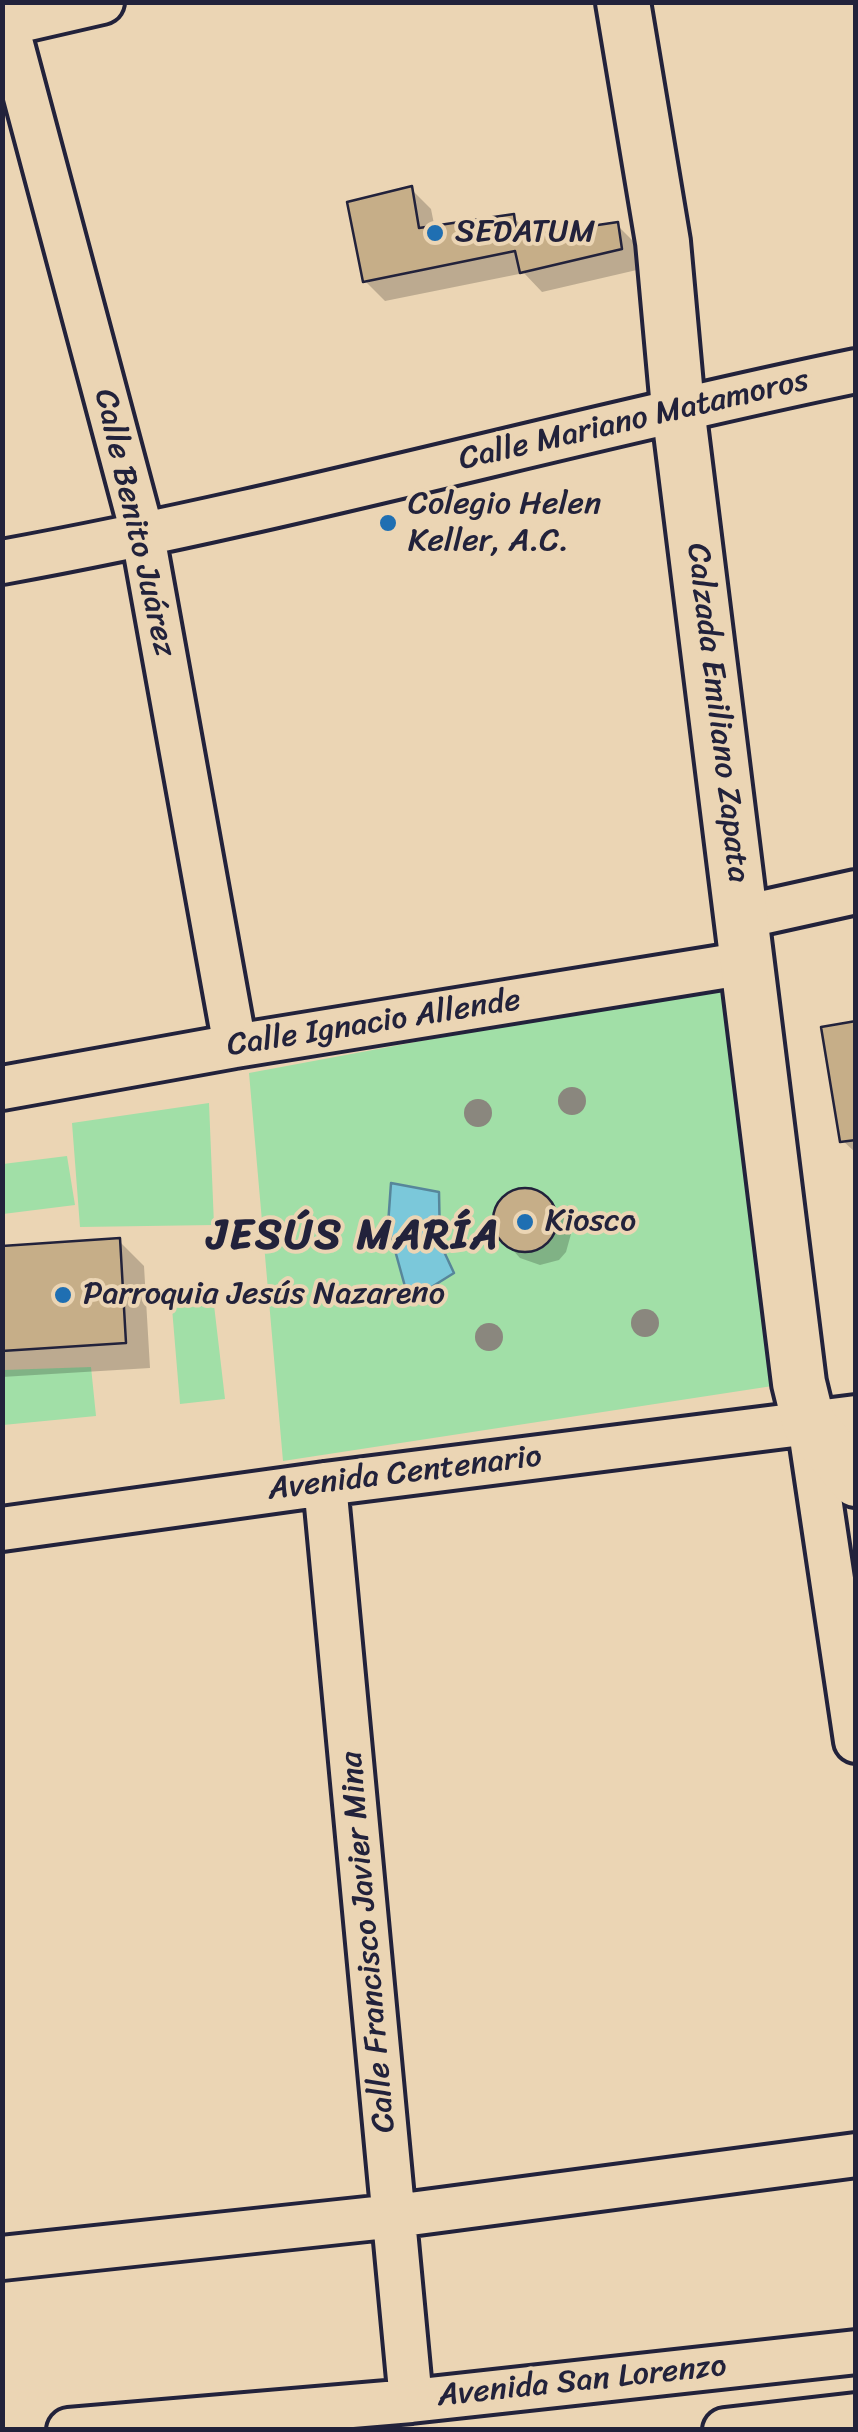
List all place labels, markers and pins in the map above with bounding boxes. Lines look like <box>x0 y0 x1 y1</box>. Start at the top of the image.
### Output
place label: SEDATUM <box>455 214 595 252</box>
marker: SEDATUM <box>424 222 446 244</box>
place label: Colegio Helen Keller, A.C. <box>408 486 601 561</box>
marker: Colegio Helen Keller, A.C. <box>377 512 399 534</box>
place label: Kiosco <box>545 1203 636 1241</box>
marker: Kiosco <box>514 1211 536 1233</box>
place label: Parroquia Jesús Nazareno <box>83 1276 445 1314</box>
marker: Parroquia Jesús Nazareno <box>52 1284 74 1306</box>

